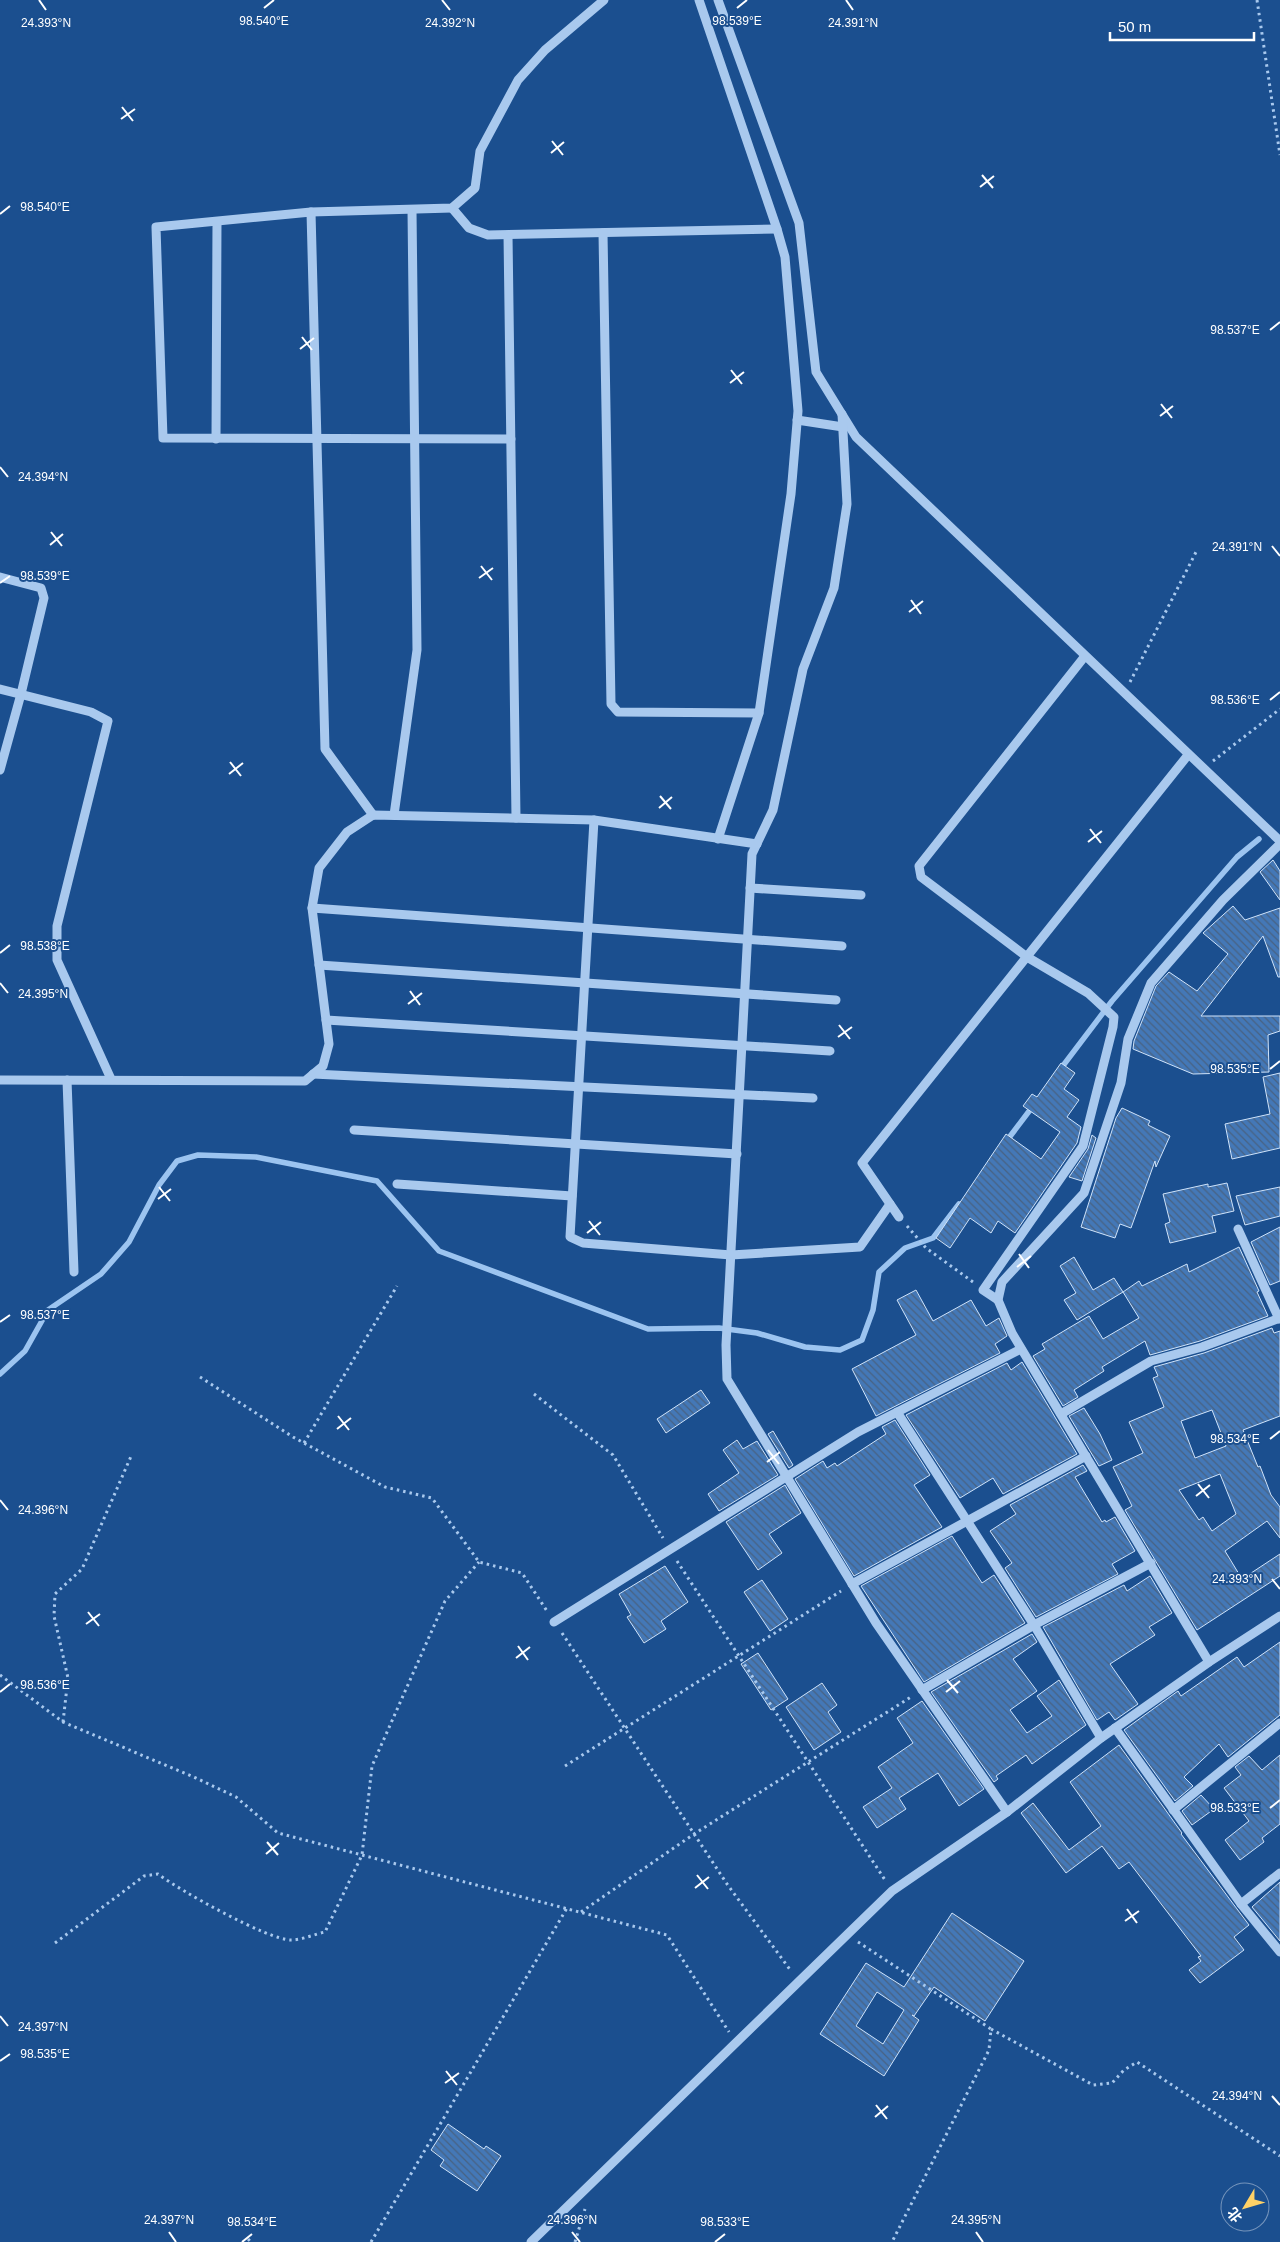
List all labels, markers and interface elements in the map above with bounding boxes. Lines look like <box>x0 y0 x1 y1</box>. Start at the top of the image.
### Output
scale bar <box>1110 10 1254 42</box>
text: 98.540°E <box>239 14 289 28</box>
text: 98.539°E <box>712 14 762 28</box>
text: 24.393°N <box>21 16 71 30</box>
text: 24.392°N <box>425 16 475 30</box>
text: 24.391°N <box>828 16 878 30</box>
text: 50 m <box>1118 18 1151 35</box>
text: 98.540°E <box>20 200 70 214</box>
text: 98.537°E <box>1210 323 1260 337</box>
text: 24.394°N <box>18 470 68 484</box>
text: 24.391°N <box>1212 540 1262 554</box>
text: 98.539°E <box>20 569 70 583</box>
text: 98.536°E <box>1210 693 1260 707</box>
text: 98.538°E <box>20 939 70 953</box>
text: 24.395°N <box>18 987 68 1001</box>
text: 98.535°E <box>1210 1062 1260 1076</box>
text: 98.537°E <box>20 1308 70 1322</box>
text: 98.534°E <box>1210 1432 1260 1446</box>
text: 24.396°N <box>18 1503 68 1517</box>
text: 24.393°N <box>1212 1572 1262 1586</box>
text: 98.536°E <box>20 1678 70 1692</box>
text: 98.533°E <box>1210 1801 1260 1815</box>
text: 24.397°N <box>18 2020 68 2034</box>
text: 98.535°E <box>20 2047 70 2061</box>
text: 24.394°N <box>1212 2089 1262 2103</box>
north arrow <box>1220 2182 1270 2232</box>
text: 北 <box>1224 2205 1245 2225</box>
text: 24.397°N <box>144 2213 194 2227</box>
text: 24.396°N <box>547 2213 597 2227</box>
text: 24.395°N <box>951 2213 1001 2227</box>
text: 98.534°E <box>227 2215 277 2229</box>
text: 98.533°E <box>700 2215 750 2229</box>

